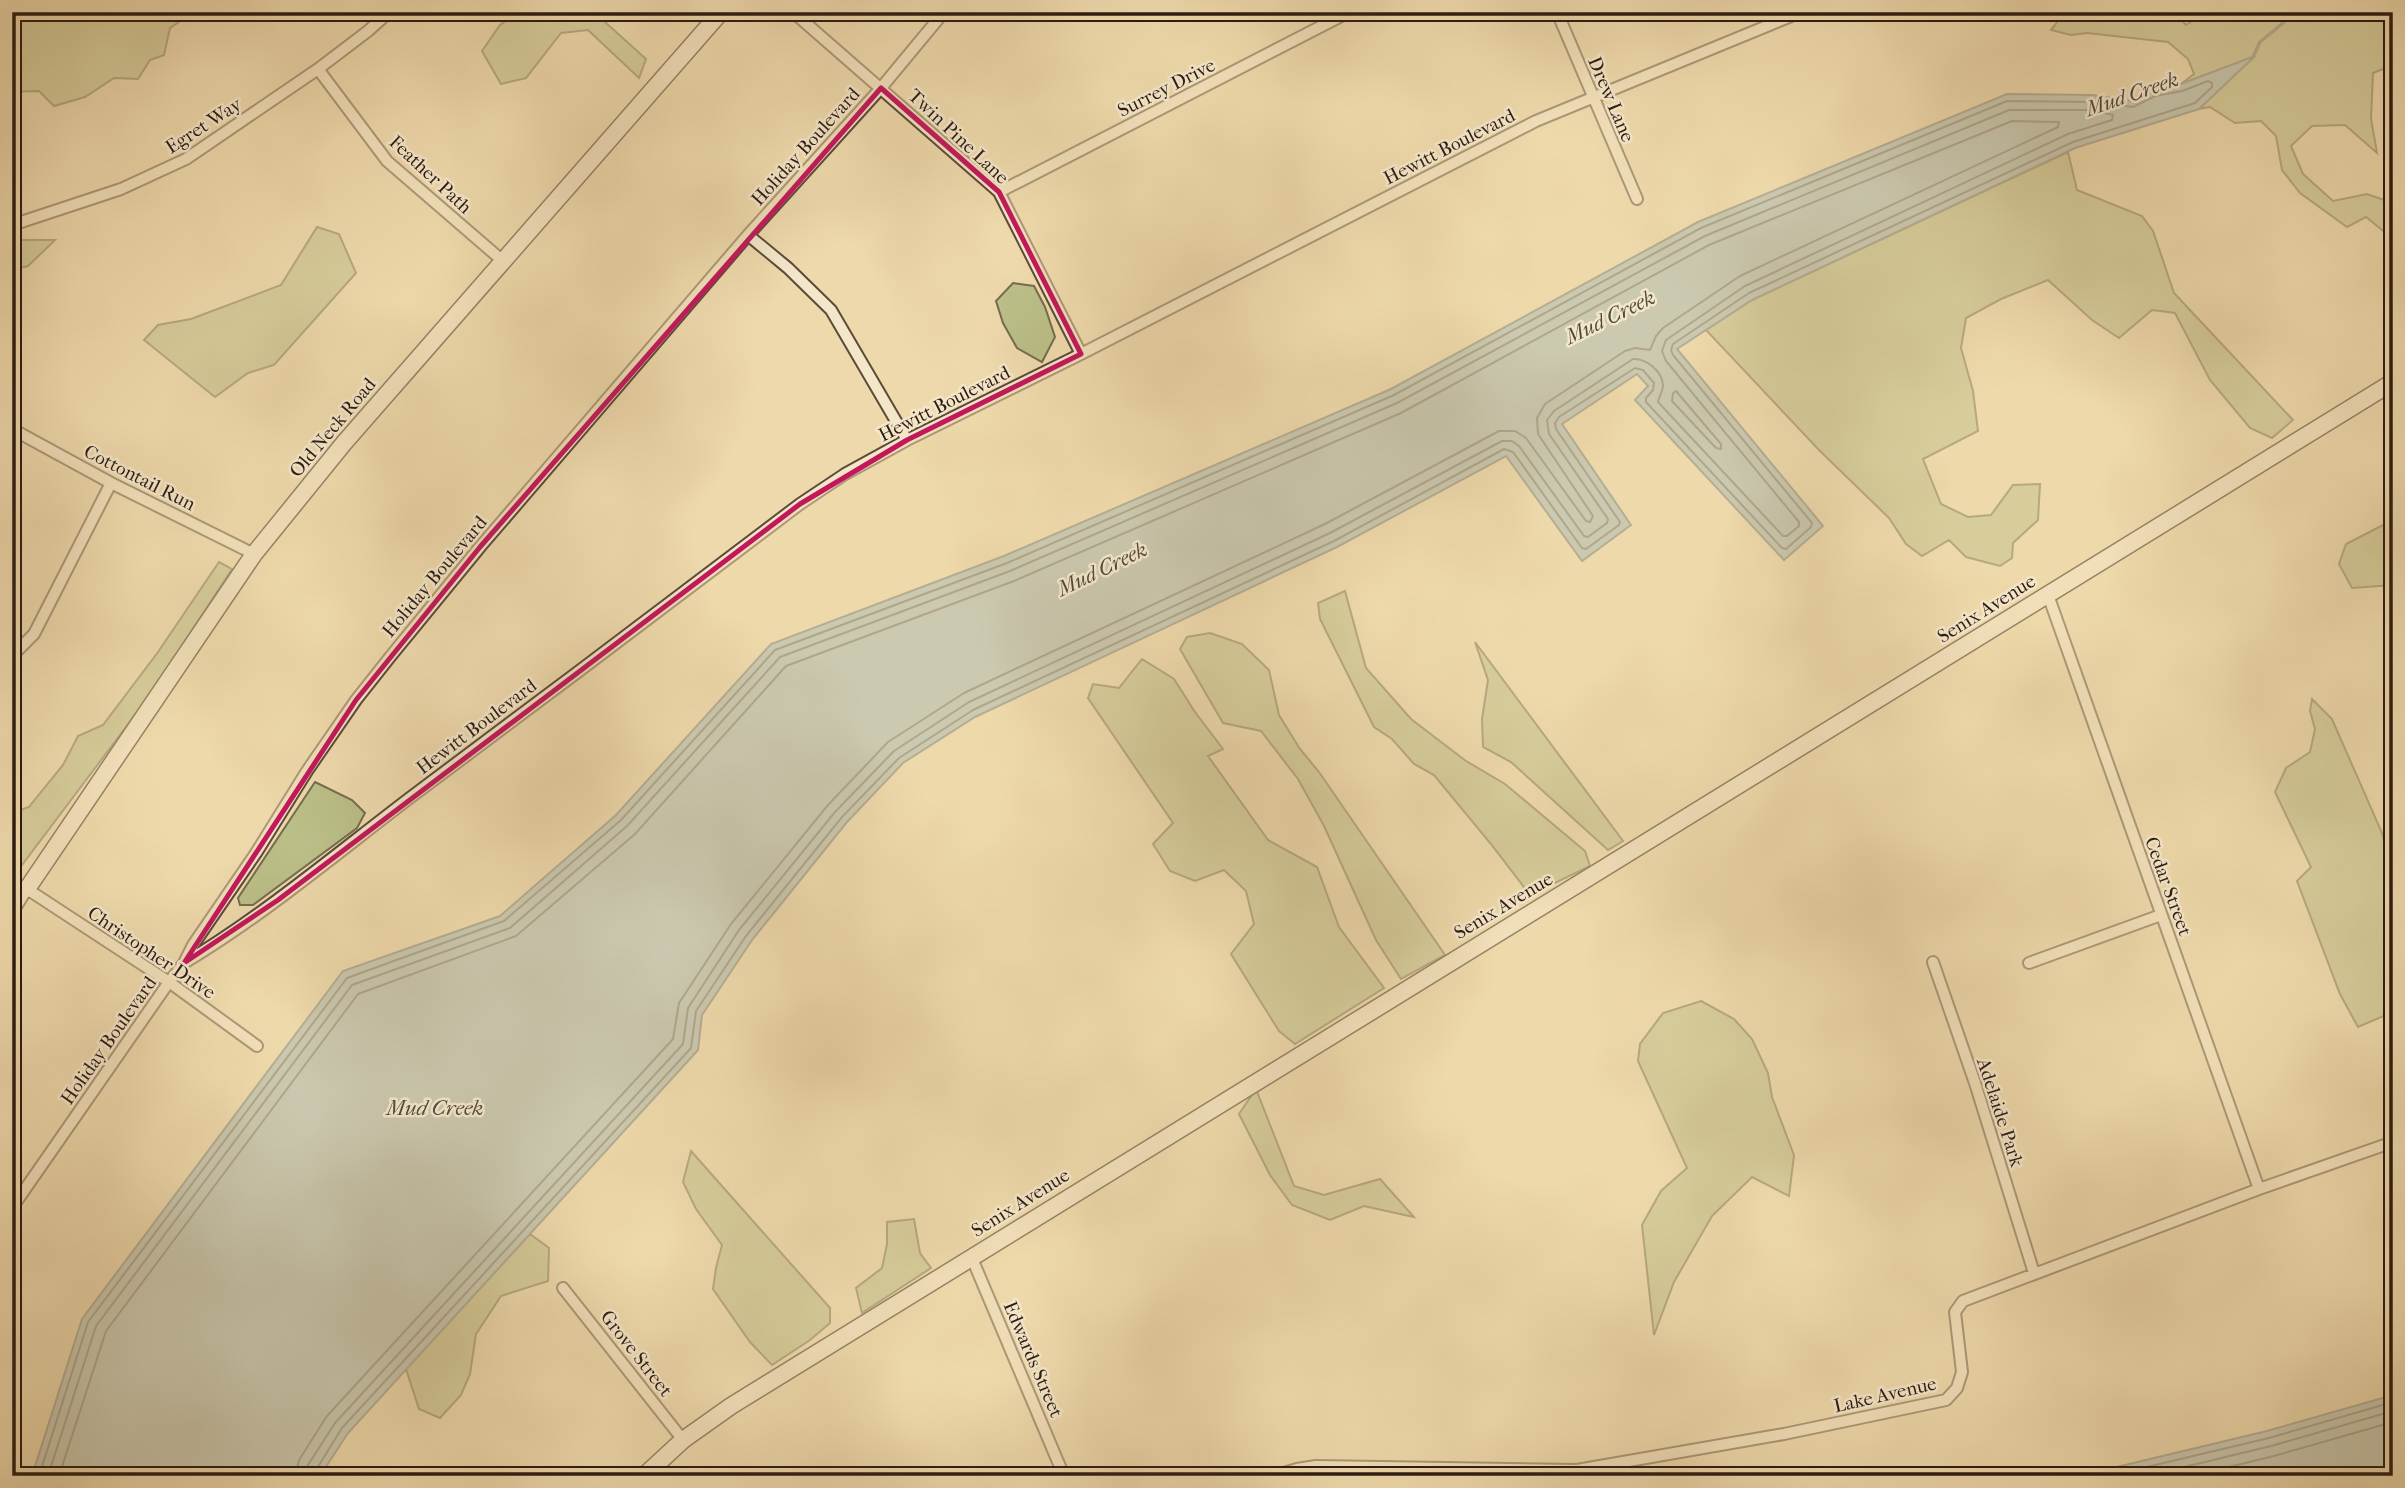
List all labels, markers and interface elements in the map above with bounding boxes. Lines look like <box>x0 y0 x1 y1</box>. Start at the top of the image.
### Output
street label: Drew Lane <box>1583 53 1639 145</box>
street label: Surrey Drive <box>1114 54 1219 122</box>
water label: Mud Creek <box>2080 67 2182 122</box>
street label: Holiday Boulevard <box>747 83 865 210</box>
street label: Twin Pine Lane <box>904 85 1013 189</box>
street label: Egret Way <box>161 93 246 158</box>
street label: Hewitt Boulevard <box>1380 104 1519 189</box>
street label: Feather Path <box>385 131 476 219</box>
water label: Mud Creek <box>1559 285 1659 350</box>
street label: Hewitt Boulevard <box>875 361 1014 446</box>
street label: Old Neck Road <box>285 373 381 482</box>
street label: Cottontail Run <box>80 440 199 515</box>
street label: Holiday Boulevard <box>378 511 492 642</box>
water label: Mud Creek <box>1051 537 1151 602</box>
street label: Senix Avenue <box>1934 570 2039 648</box>
street label: Hewitt Boulevard <box>412 674 541 779</box>
street label: Cedar Street <box>2140 834 2196 939</box>
street label: Senix Avenue <box>1450 868 1557 944</box>
street label: Christopher Drive <box>83 902 219 1004</box>
street label: Holiday Boulevard <box>56 972 162 1109</box>
street label: Adelaide Park <box>1972 1054 2028 1170</box>
water label: Mud Creek <box>385 1096 483 1120</box>
street label: Senix Avenue <box>968 1164 1073 1242</box>
street label: Edwards Street <box>999 1298 1068 1421</box>
street label: Grove Street <box>596 1306 677 1401</box>
street label: Lake Avenue <box>1832 1372 1939 1417</box>

